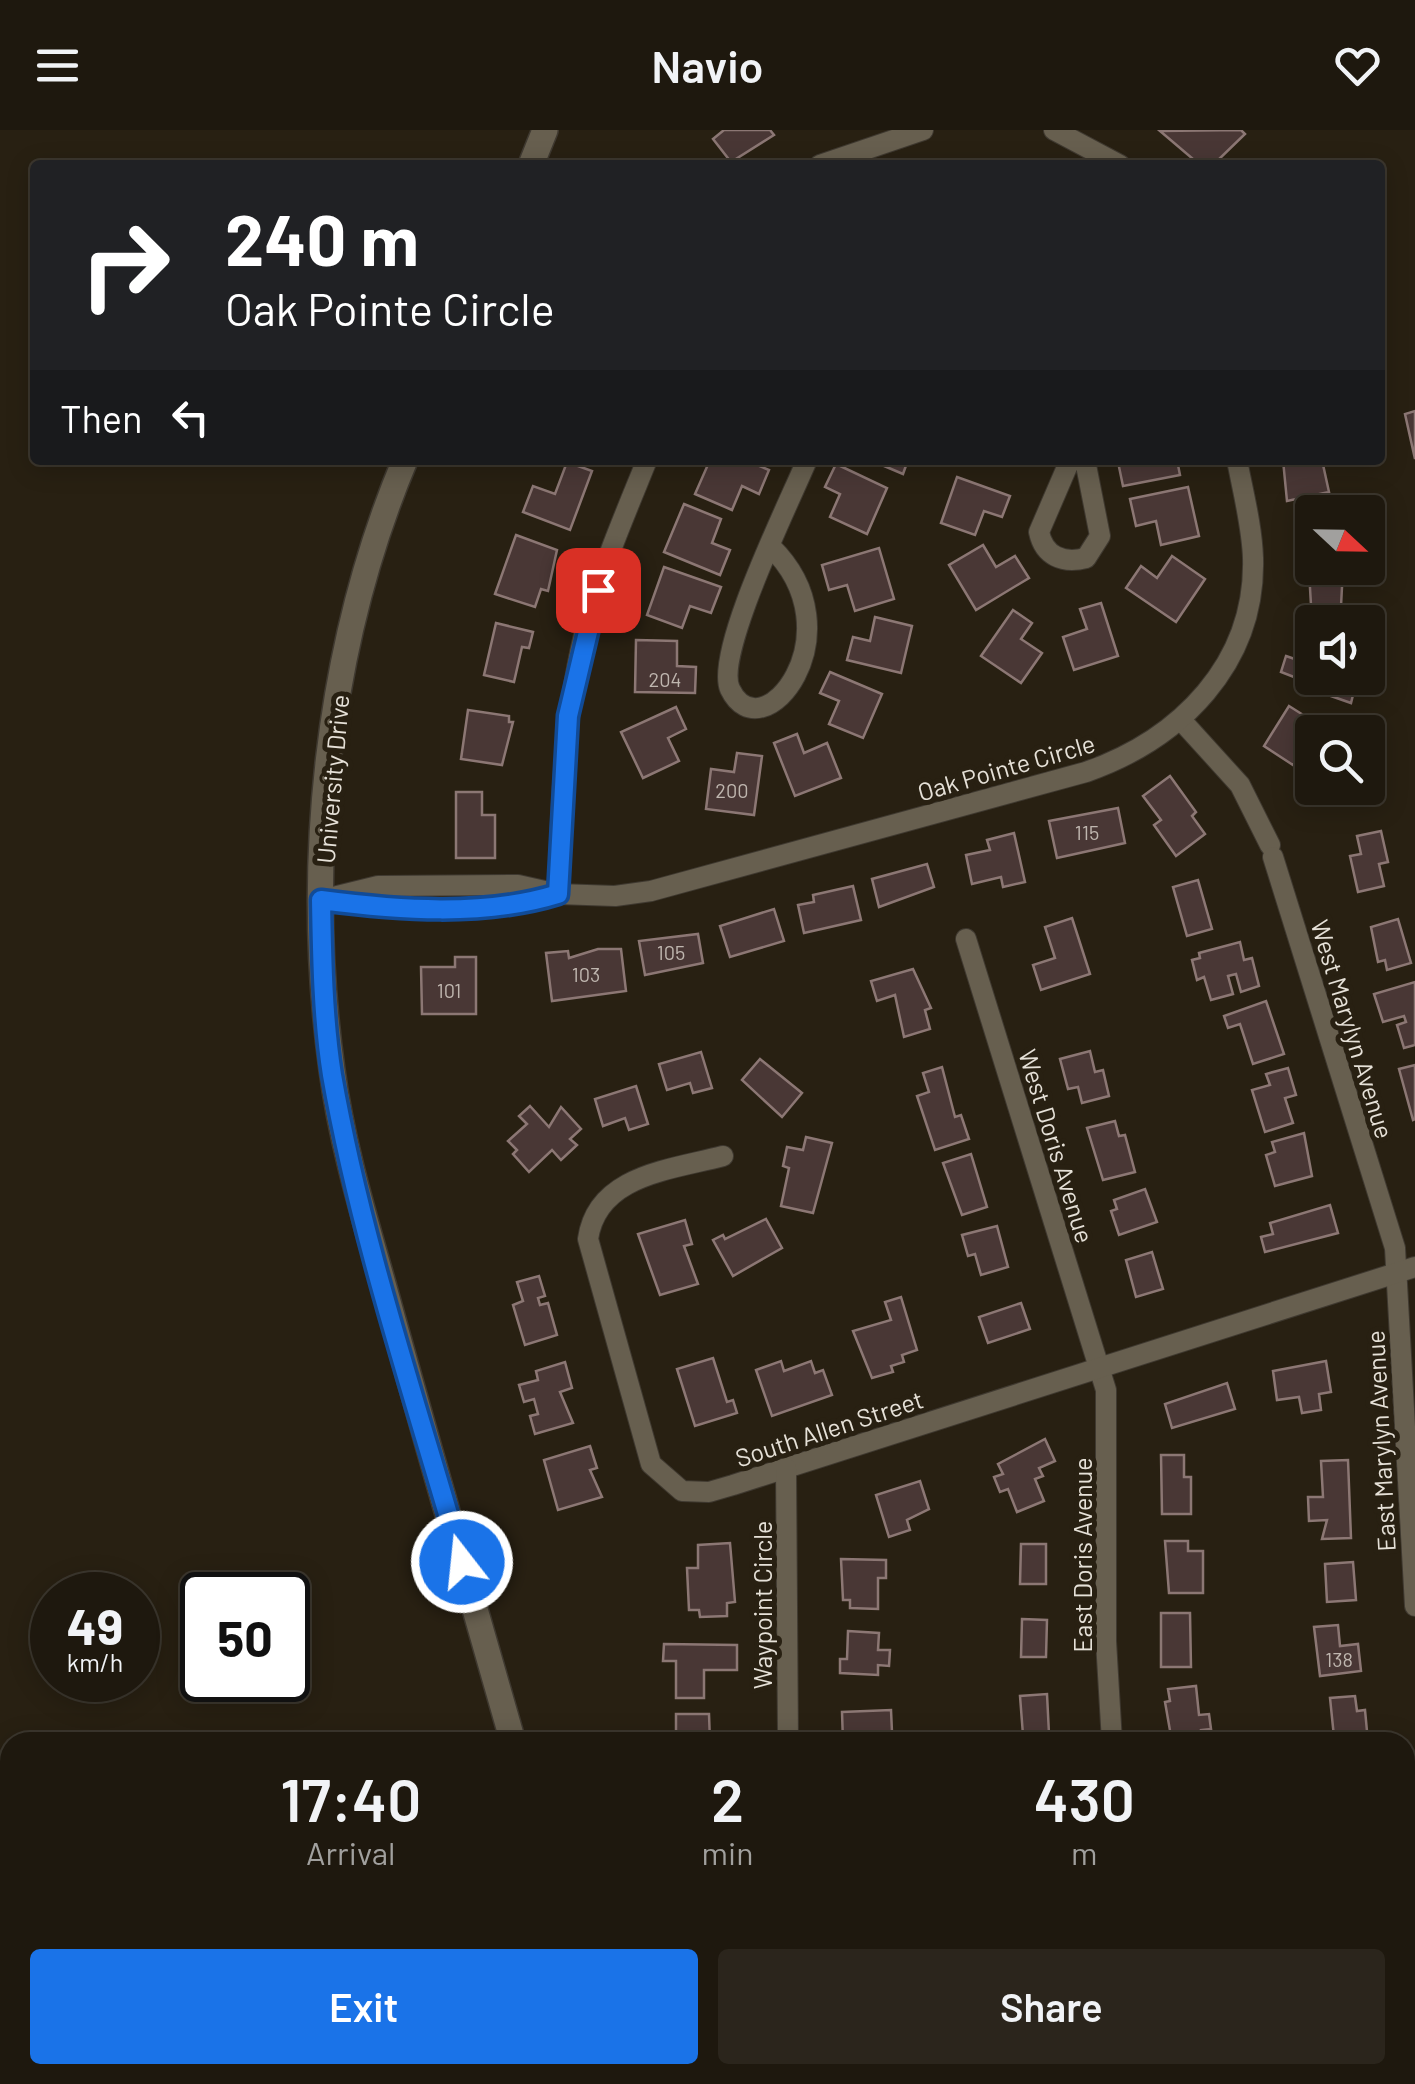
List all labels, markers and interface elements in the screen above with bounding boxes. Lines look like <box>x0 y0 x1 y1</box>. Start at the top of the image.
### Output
icon: menu <box>30 38 85 93</box>
text: Navio <box>651 38 764 92</box>
icon: heart <box>1330 38 1385 93</box>
text: 240 m <box>225 196 419 280</box>
icon: right <box>60 200 190 330</box>
text: Oak Pointe Circle <box>225 281 555 335</box>
icon: left <box>163 390 218 445</box>
text: Then <box>60 395 143 441</box>
north arrow <box>1295 495 1385 585</box>
map controls <box>1295 495 1385 805</box>
pin <box>556 548 641 633</box>
icon: arrive <box>571 563 626 618</box>
button: sound <box>1295 605 1385 695</box>
house number: 204 <box>648 667 682 691</box>
street label: University Drive <box>310 693 354 865</box>
button: search <box>1295 715 1385 805</box>
street label: Oak Pointe Circle <box>914 727 1098 807</box>
house number: 200 <box>715 778 749 802</box>
house number: 115 <box>1075 820 1099 844</box>
street label: West Marylyn Avenue <box>1305 916 1401 1142</box>
house number: 105 <box>657 940 685 964</box>
house number: 103 <box>572 962 600 986</box>
house number: 101 <box>437 978 461 1002</box>
street label: West Doris Avenue <box>1013 1046 1101 1246</box>
street label: East Marylyn Avenue <box>1359 1330 1401 1552</box>
street label: South Allen Street <box>731 1383 927 1473</box>
street label: East Doris Avenue <box>1067 1457 1097 1653</box>
position arrow <box>410 1510 514 1614</box>
street label: Waypoint Circle <box>747 1521 777 1689</box>
speed limit sign: 50 <box>180 1572 310 1702</box>
text: 49 <box>67 1595 123 1655</box>
text: km/h <box>67 1647 123 1677</box>
house number: 138 <box>1325 1647 1353 1671</box>
text: 17:40 <box>280 1762 421 1834</box>
text: 2 <box>711 1762 744 1834</box>
text: 430 <box>1034 1762 1135 1834</box>
text: Arrival <box>306 1833 395 1871</box>
text: min <box>702 1833 753 1871</box>
text: m <box>1071 1833 1097 1871</box>
button: Exit <box>30 1949 698 2064</box>
button: Share <box>718 1949 1385 2064</box>

